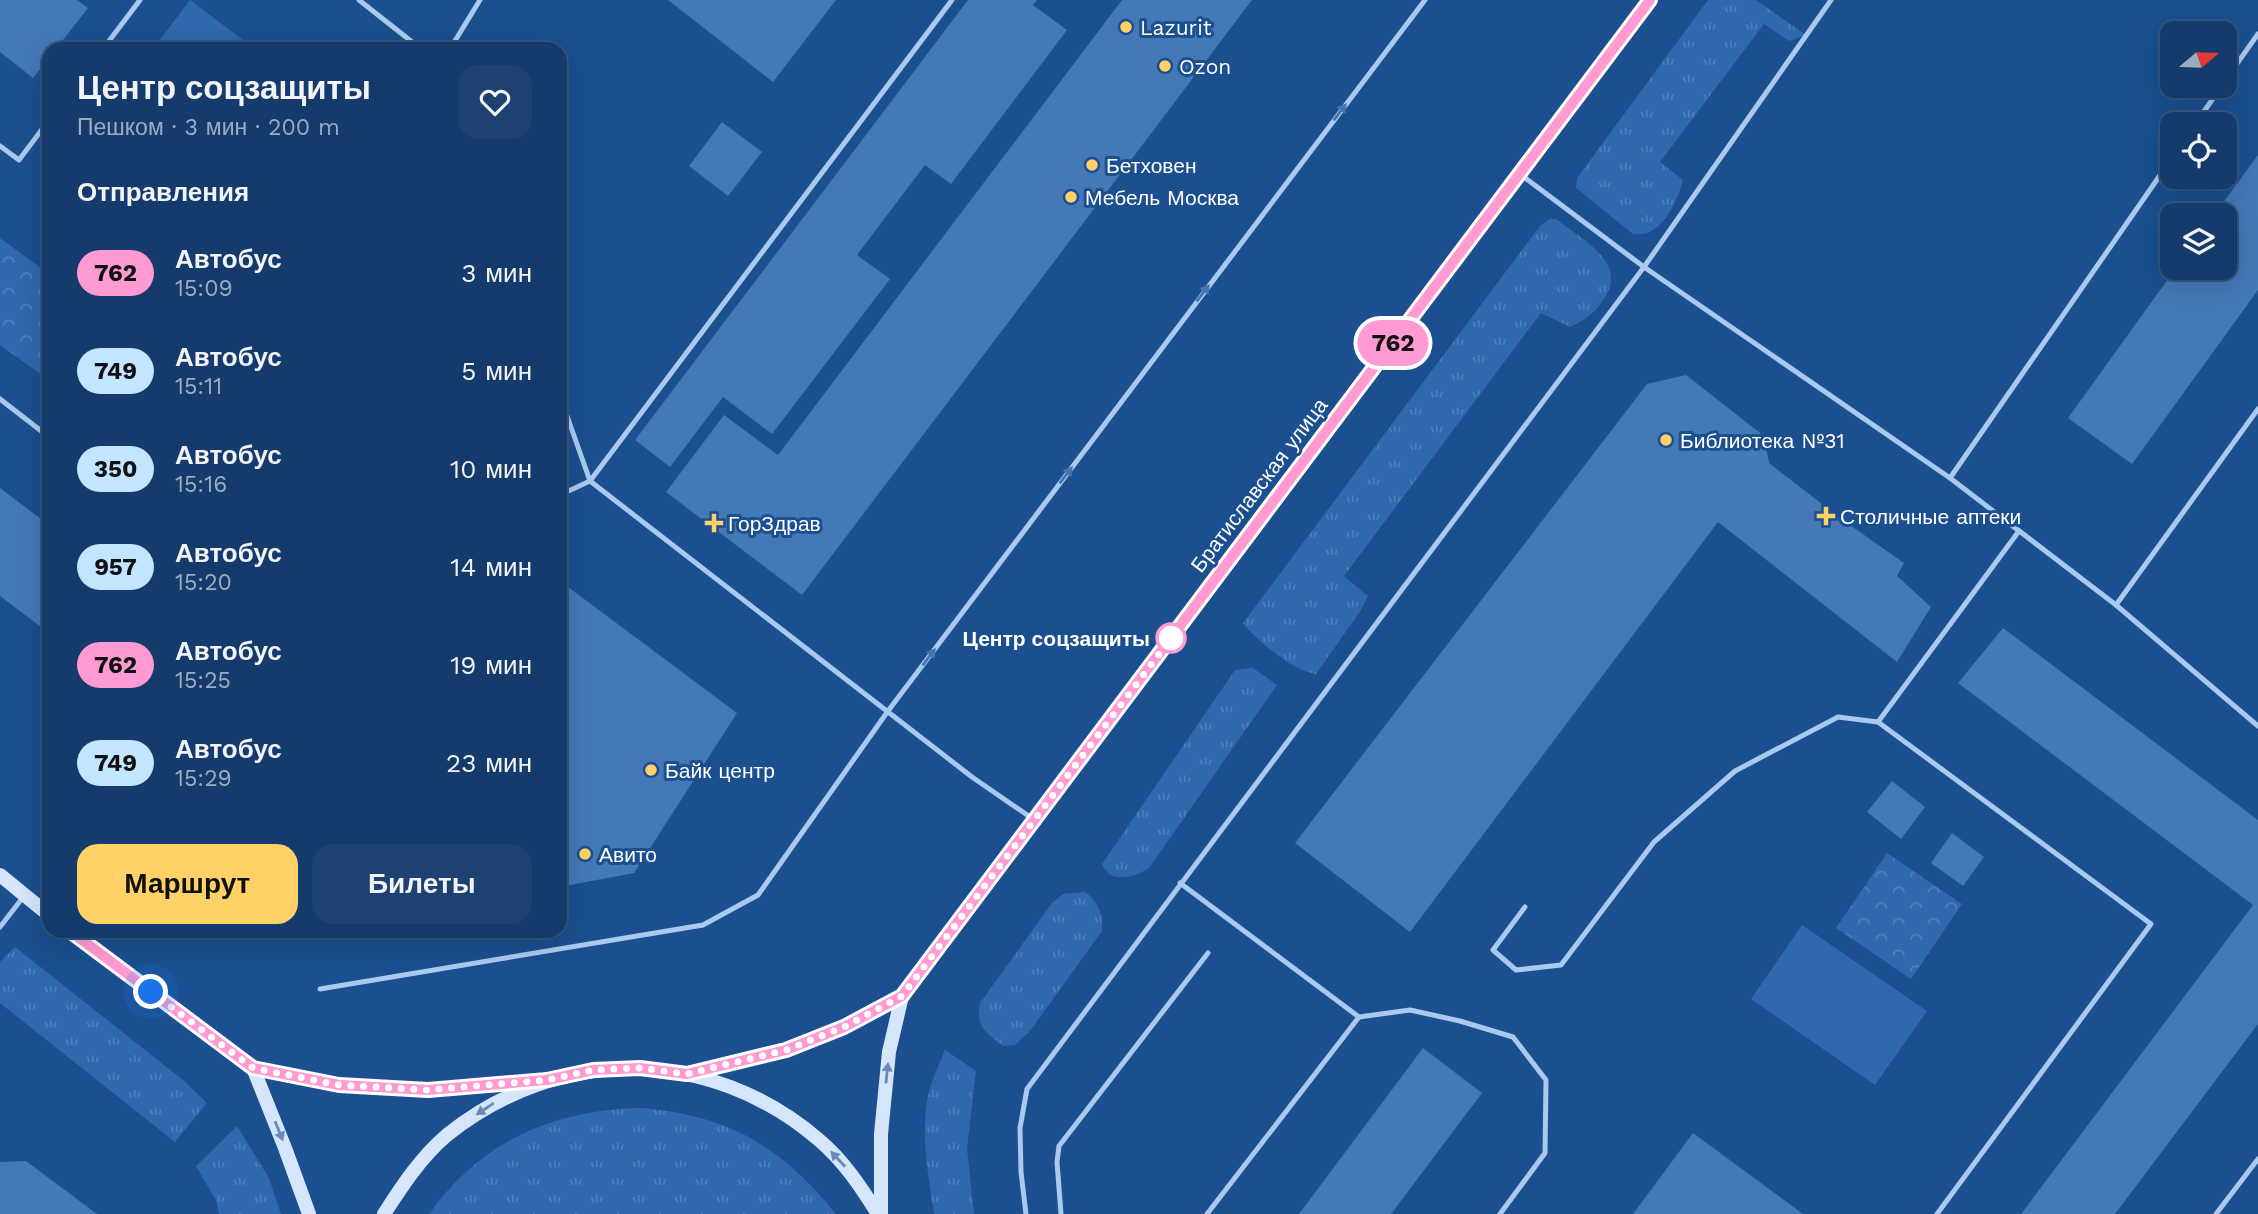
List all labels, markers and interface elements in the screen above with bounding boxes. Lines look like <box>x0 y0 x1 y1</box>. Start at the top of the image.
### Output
place label: Lazurit <box>1140 15 1212 40</box>
marker: Lazurit <box>1118 19 1134 35</box>
north arrow <box>2160 21 2236 98</box>
map controls <box>2160 21 2237 280</box>
place label: Ozon <box>1179 54 1231 79</box>
marker: Ozon <box>1157 58 1173 74</box>
button: heart <box>458 65 532 139</box>
text: Центр соцзащиты <box>77 68 371 107</box>
one-way arrow <box>1333 103 1347 121</box>
button: locate <box>2160 112 2237 189</box>
text: Пешком · 3 мин · 200 m <box>77 114 340 141</box>
place label: Бетховен <box>1106 153 1197 178</box>
marker: Бетховен <box>1084 157 1100 173</box>
text: Отправления <box>77 177 249 207</box>
place label: Мебель Москва <box>1085 185 1239 210</box>
marker: Мебель Москва <box>1063 189 1079 205</box>
button: layers <box>2160 203 2237 280</box>
text: Автобус <box>175 244 282 274</box>
text: 3 мин <box>461 258 532 288</box>
text: 762 <box>94 259 137 287</box>
text: 15:09 <box>175 275 233 302</box>
one-way arrow <box>1196 284 1210 303</box>
line badge: 762 <box>1353 320 1433 366</box>
text: 762 <box>1371 329 1415 357</box>
text: Автобус <box>175 342 282 372</box>
text: 5 мин <box>461 356 532 386</box>
text: 749 <box>94 357 137 385</box>
text: 15:11 <box>175 373 222 400</box>
street label: Братиславская улица <box>1185 393 1333 577</box>
place label: Библиотека №31 <box>1680 428 1845 453</box>
marker: Библиотека №31 <box>1658 432 1674 448</box>
text: Автобус <box>175 440 282 470</box>
text: 10 мин <box>450 454 532 484</box>
text: 350 <box>94 455 137 483</box>
one-way arrow <box>1058 466 1072 484</box>
text: 15:16 <box>175 471 227 498</box>
place label: Столичные аптеки <box>1840 504 2021 529</box>
marker: Столичные аптеки <box>1818 508 1834 524</box>
place label: ГорЗдрав <box>728 511 821 536</box>
marker: ГорЗдрав <box>706 515 722 531</box>
text: Автобус <box>175 538 282 568</box>
text: 14 мин <box>450 552 532 582</box>
text: 957 <box>94 553 137 581</box>
text: 15:20 <box>175 569 232 596</box>
marker: Центр соцзащиты <box>1156 623 1186 653</box>
place label: Центр соцзащиты <box>963 626 1150 651</box>
text: Автобус <box>175 636 282 666</box>
one-way arrow <box>921 648 936 666</box>
text: 19 мин <box>450 650 532 680</box>
text: 762 <box>94 651 137 679</box>
text: 15:25 <box>175 667 231 694</box>
text: Автобус <box>175 734 282 764</box>
text: 23 мин <box>446 748 532 778</box>
text: 749 <box>94 749 137 777</box>
place label: Байк центр <box>665 758 775 783</box>
marker: Байк центр <box>643 762 659 778</box>
text: 15:29 <box>175 765 232 792</box>
place label: Авито <box>599 842 657 867</box>
button: Маршрут <box>77 844 298 924</box>
button: Билеты <box>312 844 532 924</box>
marker: Авито <box>577 846 593 862</box>
your location <box>133 974 168 1009</box>
one-way arrow <box>882 1061 893 1083</box>
one-way arrow <box>476 1102 495 1115</box>
one-way arrow <box>273 1121 284 1142</box>
one-way arrow <box>829 1151 846 1168</box>

